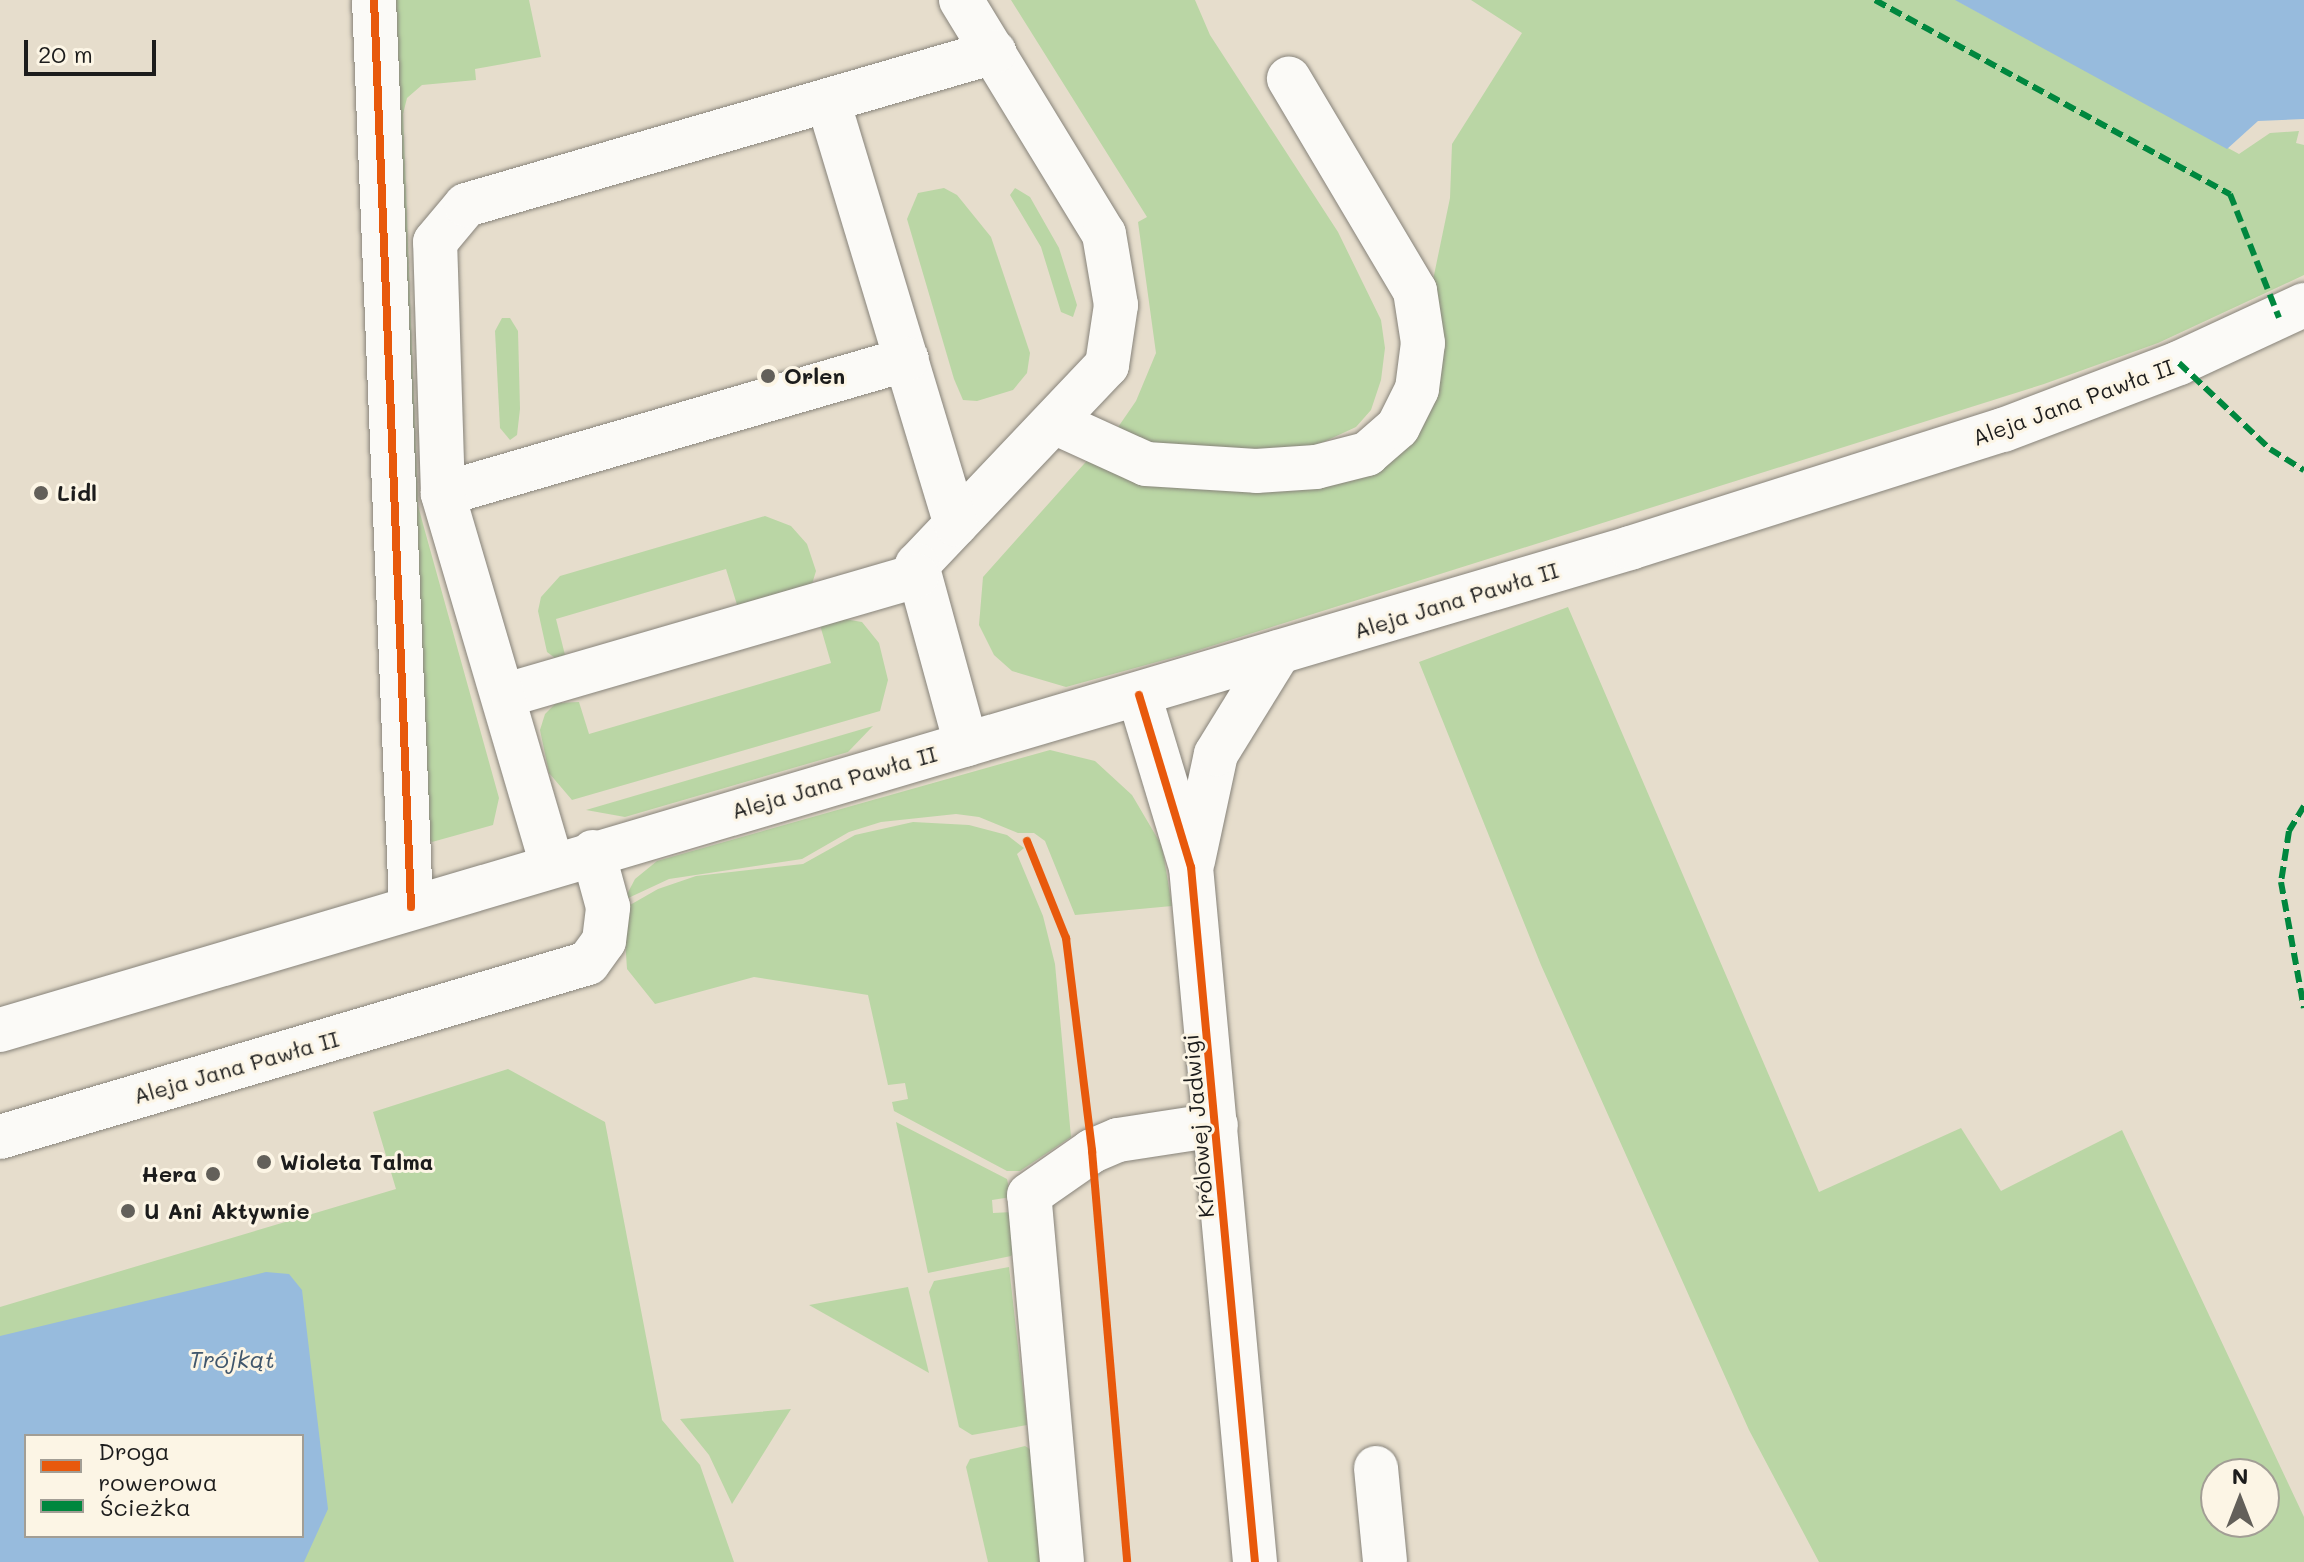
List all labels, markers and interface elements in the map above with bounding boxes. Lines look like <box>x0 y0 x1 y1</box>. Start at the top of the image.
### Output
scale bar <box>28 24 160 74</box>
text: 20 m <box>38 38 93 69</box>
street label: Aleja Jana Pawła II <box>1969 353 2177 451</box>
place label: Orlen <box>784 363 845 389</box>
marker: Orlen <box>759 367 777 385</box>
place label: Lidl <box>57 480 97 506</box>
marker: Lidl <box>32 484 50 502</box>
street label: Aleja Jana Pawła II <box>1351 556 1561 644</box>
street label: Aleja Jana Pawła II <box>728 740 940 824</box>
street label: Aleja Jana Pawła II <box>130 1025 342 1109</box>
street label: Królowej Jadwigi <box>1177 1033 1219 1219</box>
place label: Wioleta Talma <box>280 1149 433 1175</box>
marker: Wioleta Talma <box>255 1153 273 1171</box>
place label: Hera <box>141 1161 197 1187</box>
marker: Hera <box>204 1165 222 1183</box>
place label: U Ani Aktywnie <box>144 1198 310 1224</box>
marker: U Ani Aktywnie <box>119 1202 137 1220</box>
water label: Trójkąt <box>189 1345 275 1373</box>
legend <box>24 1434 304 1538</box>
text: Droga rowerowa <box>98 1435 218 1497</box>
north arrow <box>2200 1458 2280 1538</box>
text: N <box>2232 1461 2248 1490</box>
text: Ścieżka <box>100 1491 191 1522</box>

